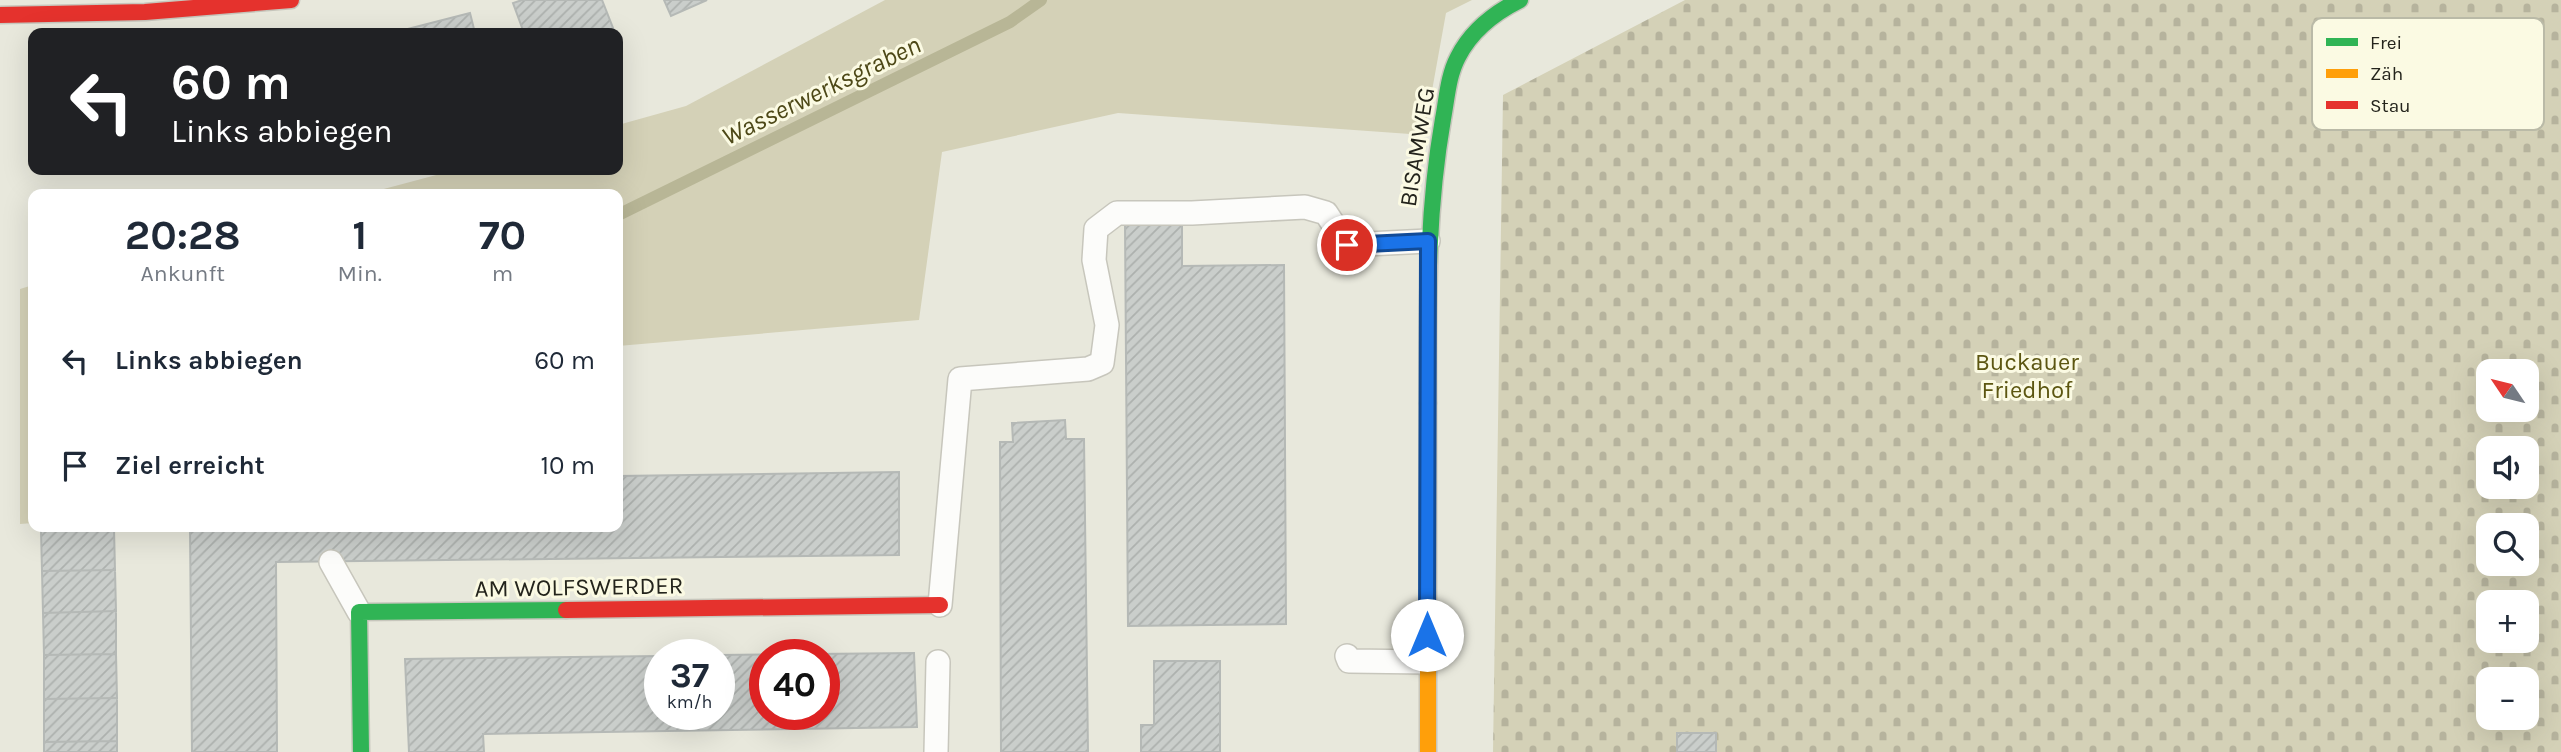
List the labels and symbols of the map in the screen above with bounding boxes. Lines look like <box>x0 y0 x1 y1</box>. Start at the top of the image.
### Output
legend <box>2312 18 2544 130</box>
water label: Wasserwerksgraben <box>717 29 926 152</box>
text: Frei <box>2370 32 2402 54</box>
text: Zäh <box>2370 63 2403 85</box>
street label: BISAMWEG <box>1394 85 1440 209</box>
text: Stau <box>2370 95 2411 117</box>
pin <box>1317 215 1377 275</box>
park label: Buckauer Friedhof <box>1975 348 2079 404</box>
north arrow <box>2476 359 2539 422</box>
street label: AM WOLFSWERDER <box>474 571 684 603</box>
position arrow <box>1390 598 1464 672</box>
speed limit sign: 40 <box>749 639 840 730</box>

